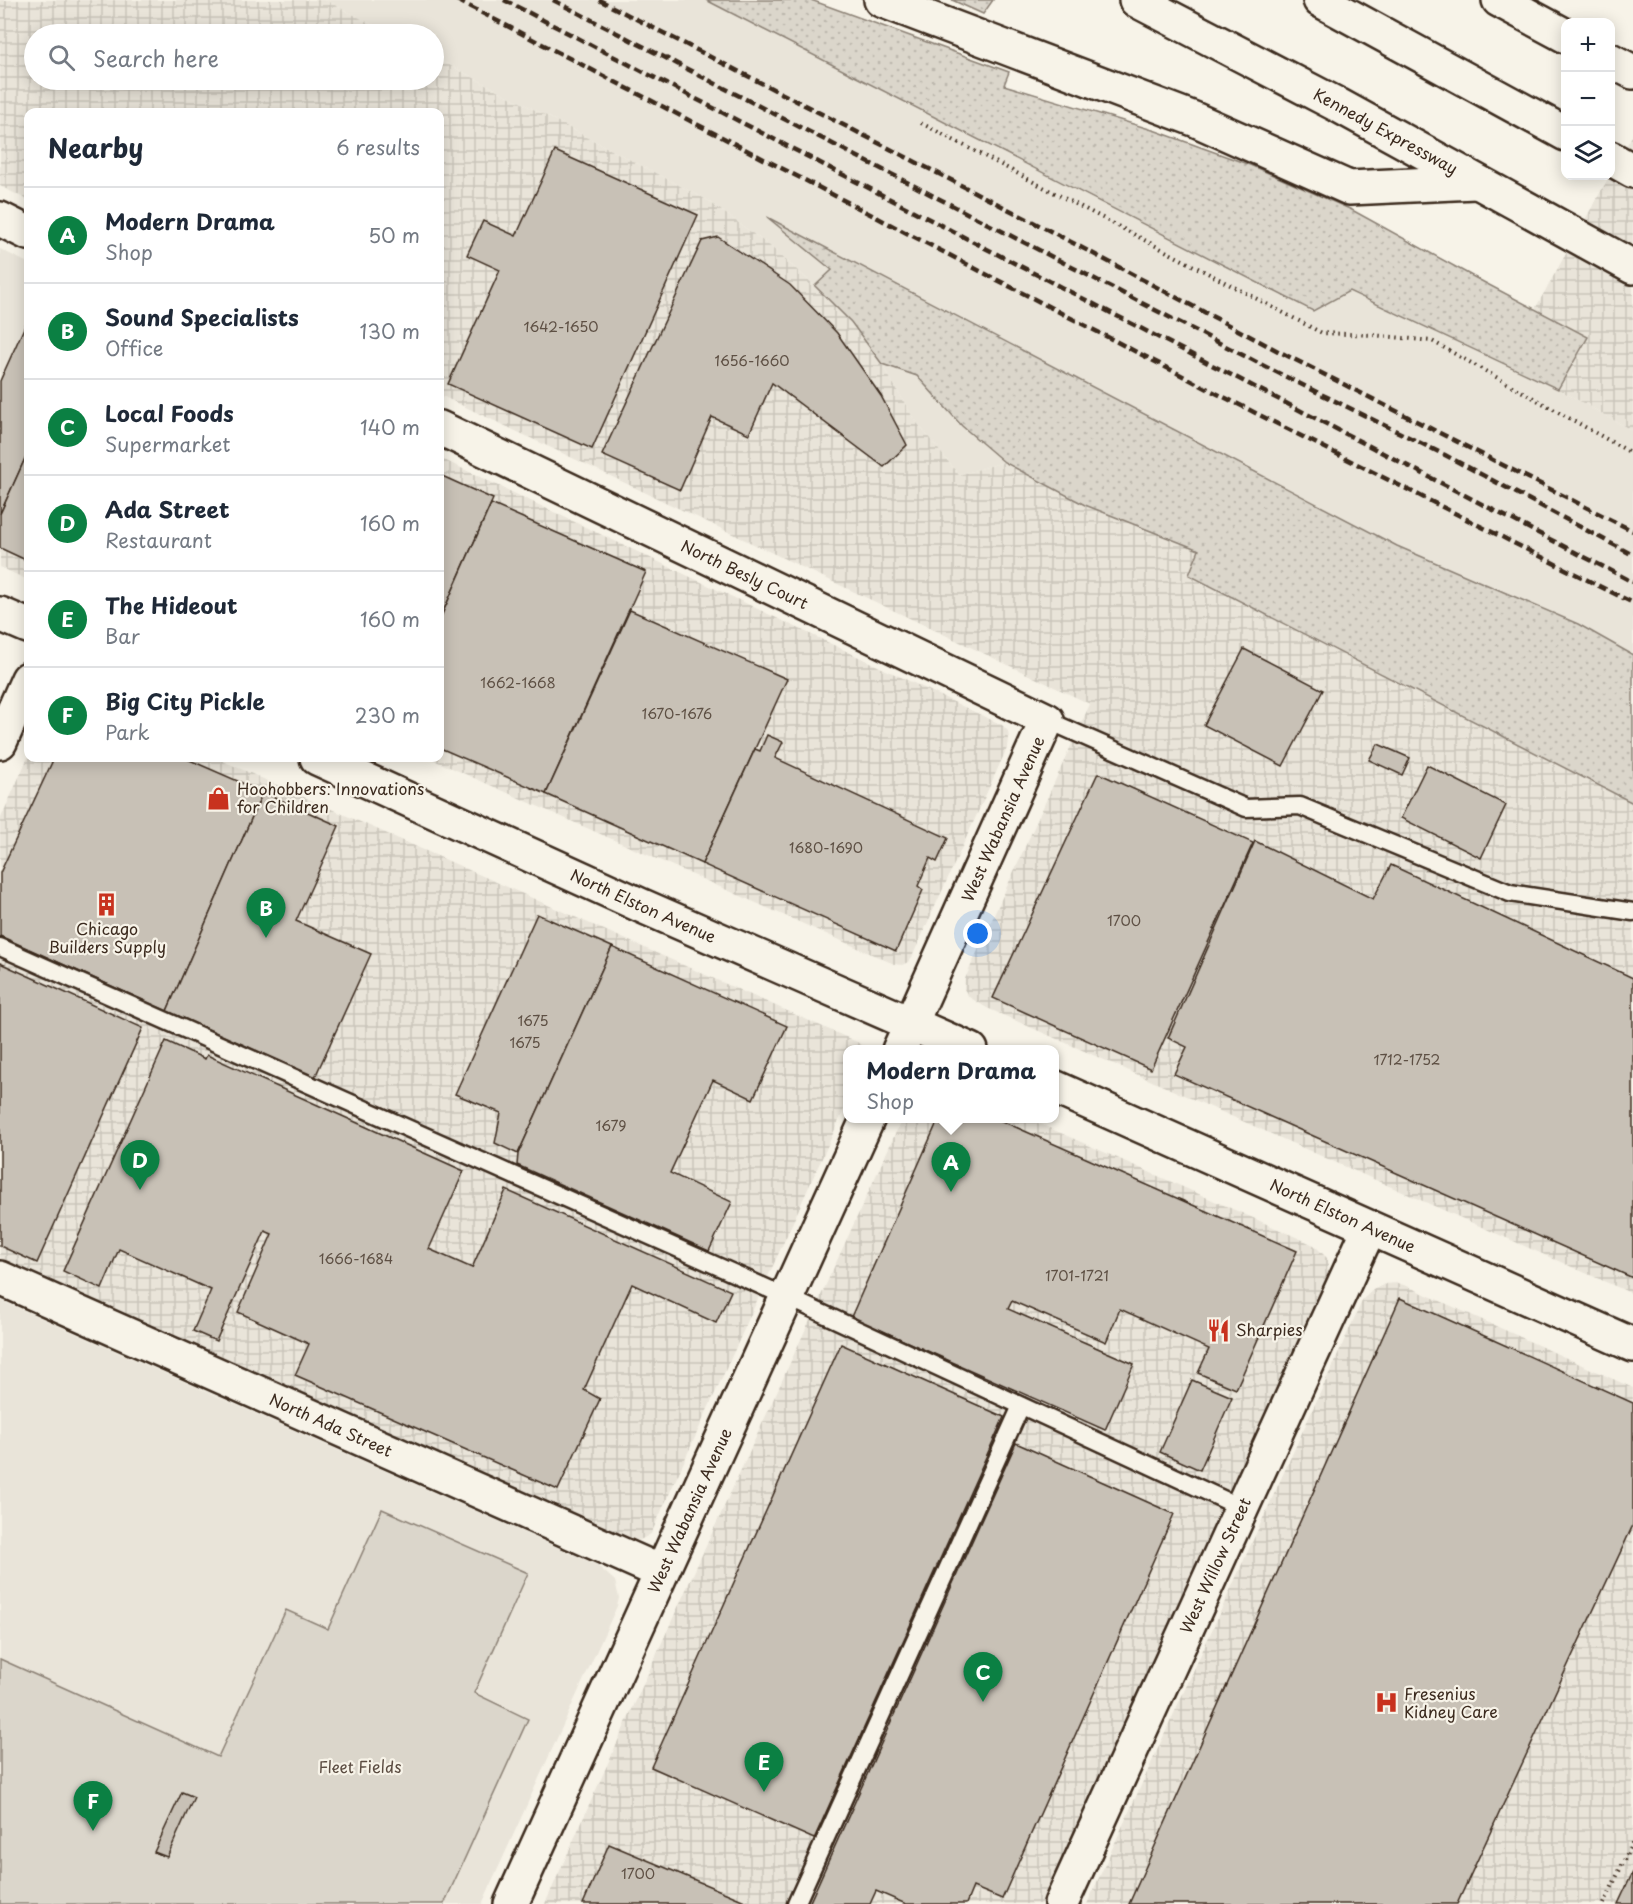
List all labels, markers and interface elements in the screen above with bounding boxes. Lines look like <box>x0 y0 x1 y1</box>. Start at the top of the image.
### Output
map controls <box>1561 18 1615 180</box>
button: + <box>1561 18 1615 72</box>
search box <box>24 24 444 90</box>
icon: search <box>45 41 78 74</box>
text: Search here <box>93 41 219 74</box>
button: − <box>1561 72 1615 126</box>
street label: Kennedy Expressway <box>1310 81 1463 180</box>
button: layers <box>1561 126 1615 180</box>
text: Nearby <box>48 128 143 167</box>
text: 6 results <box>336 132 420 162</box>
text: Modern Drama <box>105 204 275 237</box>
text: A <box>60 220 75 250</box>
text: 50 m <box>368 220 420 250</box>
text: Shop <box>105 237 153 267</box>
text: Sound Specialists <box>105 300 299 333</box>
text: B <box>61 316 74 346</box>
text: 130 m <box>360 316 420 346</box>
house number: 1642-1650 <box>524 316 598 337</box>
text: Office <box>105 333 163 363</box>
house number: 1656-1660 <box>715 350 789 371</box>
text: Local Foods <box>105 396 234 429</box>
text: C <box>60 412 75 442</box>
text: 140 m <box>360 412 420 442</box>
text: Supermarket <box>105 429 231 459</box>
text: Ada Street <box>105 492 229 525</box>
text: D <box>60 508 75 538</box>
text: 160 m <box>360 508 420 538</box>
text: Restaurant <box>105 525 212 555</box>
street label: North Besly Court <box>677 533 813 615</box>
text: The Hideout <box>105 588 238 621</box>
text: E <box>61 604 74 634</box>
text: 160 m <box>360 604 420 634</box>
text: Bar <box>105 621 140 651</box>
house number: 1662-1668 <box>480 672 556 693</box>
text: Big City Pickle <box>105 684 265 717</box>
text: F <box>62 700 73 730</box>
text: 230 m <box>355 700 420 730</box>
house number: 1670-1676 <box>642 703 712 724</box>
text: Park <box>105 717 150 747</box>
street label: West Wabansia Avenue <box>955 732 1050 905</box>
place label: Hoohobbers: Innovations for Children <box>237 776 424 818</box>
shop icon: Hoohobbers: Innovations for Children <box>206 785 232 811</box>
house number: 1680-1690 <box>789 837 863 858</box>
street label: North Elston Avenue <box>567 862 720 948</box>
pin: B <box>246 888 286 938</box>
building icon: Chicago Builders Supply <box>94 891 120 917</box>
house number: 1700 <box>1107 910 1141 931</box>
place label: Chicago Builders Supply <box>48 916 166 958</box>
your location <box>963 919 992 948</box>
house number: 1675 <box>517 1010 549 1031</box>
house number: 1675 <box>509 1032 541 1053</box>
popup <box>843 1045 1059 1123</box>
house number: 1712-1752 <box>1374 1049 1441 1070</box>
text: Modern Drama <box>866 1053 1036 1086</box>
text: Shop <box>866 1086 914 1116</box>
house number: 1679 <box>596 1115 626 1136</box>
pin: D <box>120 1140 160 1190</box>
pin: A <box>932 1142 970 1192</box>
street label: North Elston Avenue <box>1266 1172 1420 1258</box>
house number: 1666-1684 <box>319 1248 393 1269</box>
house number: 1701-1721 <box>1045 1265 1109 1286</box>
restaurant icon: Sharpies <box>1205 1317 1231 1343</box>
place label: Sharpies <box>1236 1317 1302 1341</box>
street label: North Ada Street <box>266 1386 397 1462</box>
street label: West Wabansia Avenue <box>641 1423 737 1597</box>
street label: West Willow Street <box>1173 1493 1256 1637</box>
pin: C <box>964 1652 1002 1702</box>
place label: Fresenius Kidney Care <box>1404 1681 1498 1723</box>
hospital icon: Fresenius Kidney Care <box>1373 1690 1399 1716</box>
pin: E <box>744 1742 783 1792</box>
park label: Fleet Fields <box>319 1754 401 1778</box>
pin: F <box>74 1782 112 1831</box>
house number: 1700 <box>621 1863 655 1884</box>

